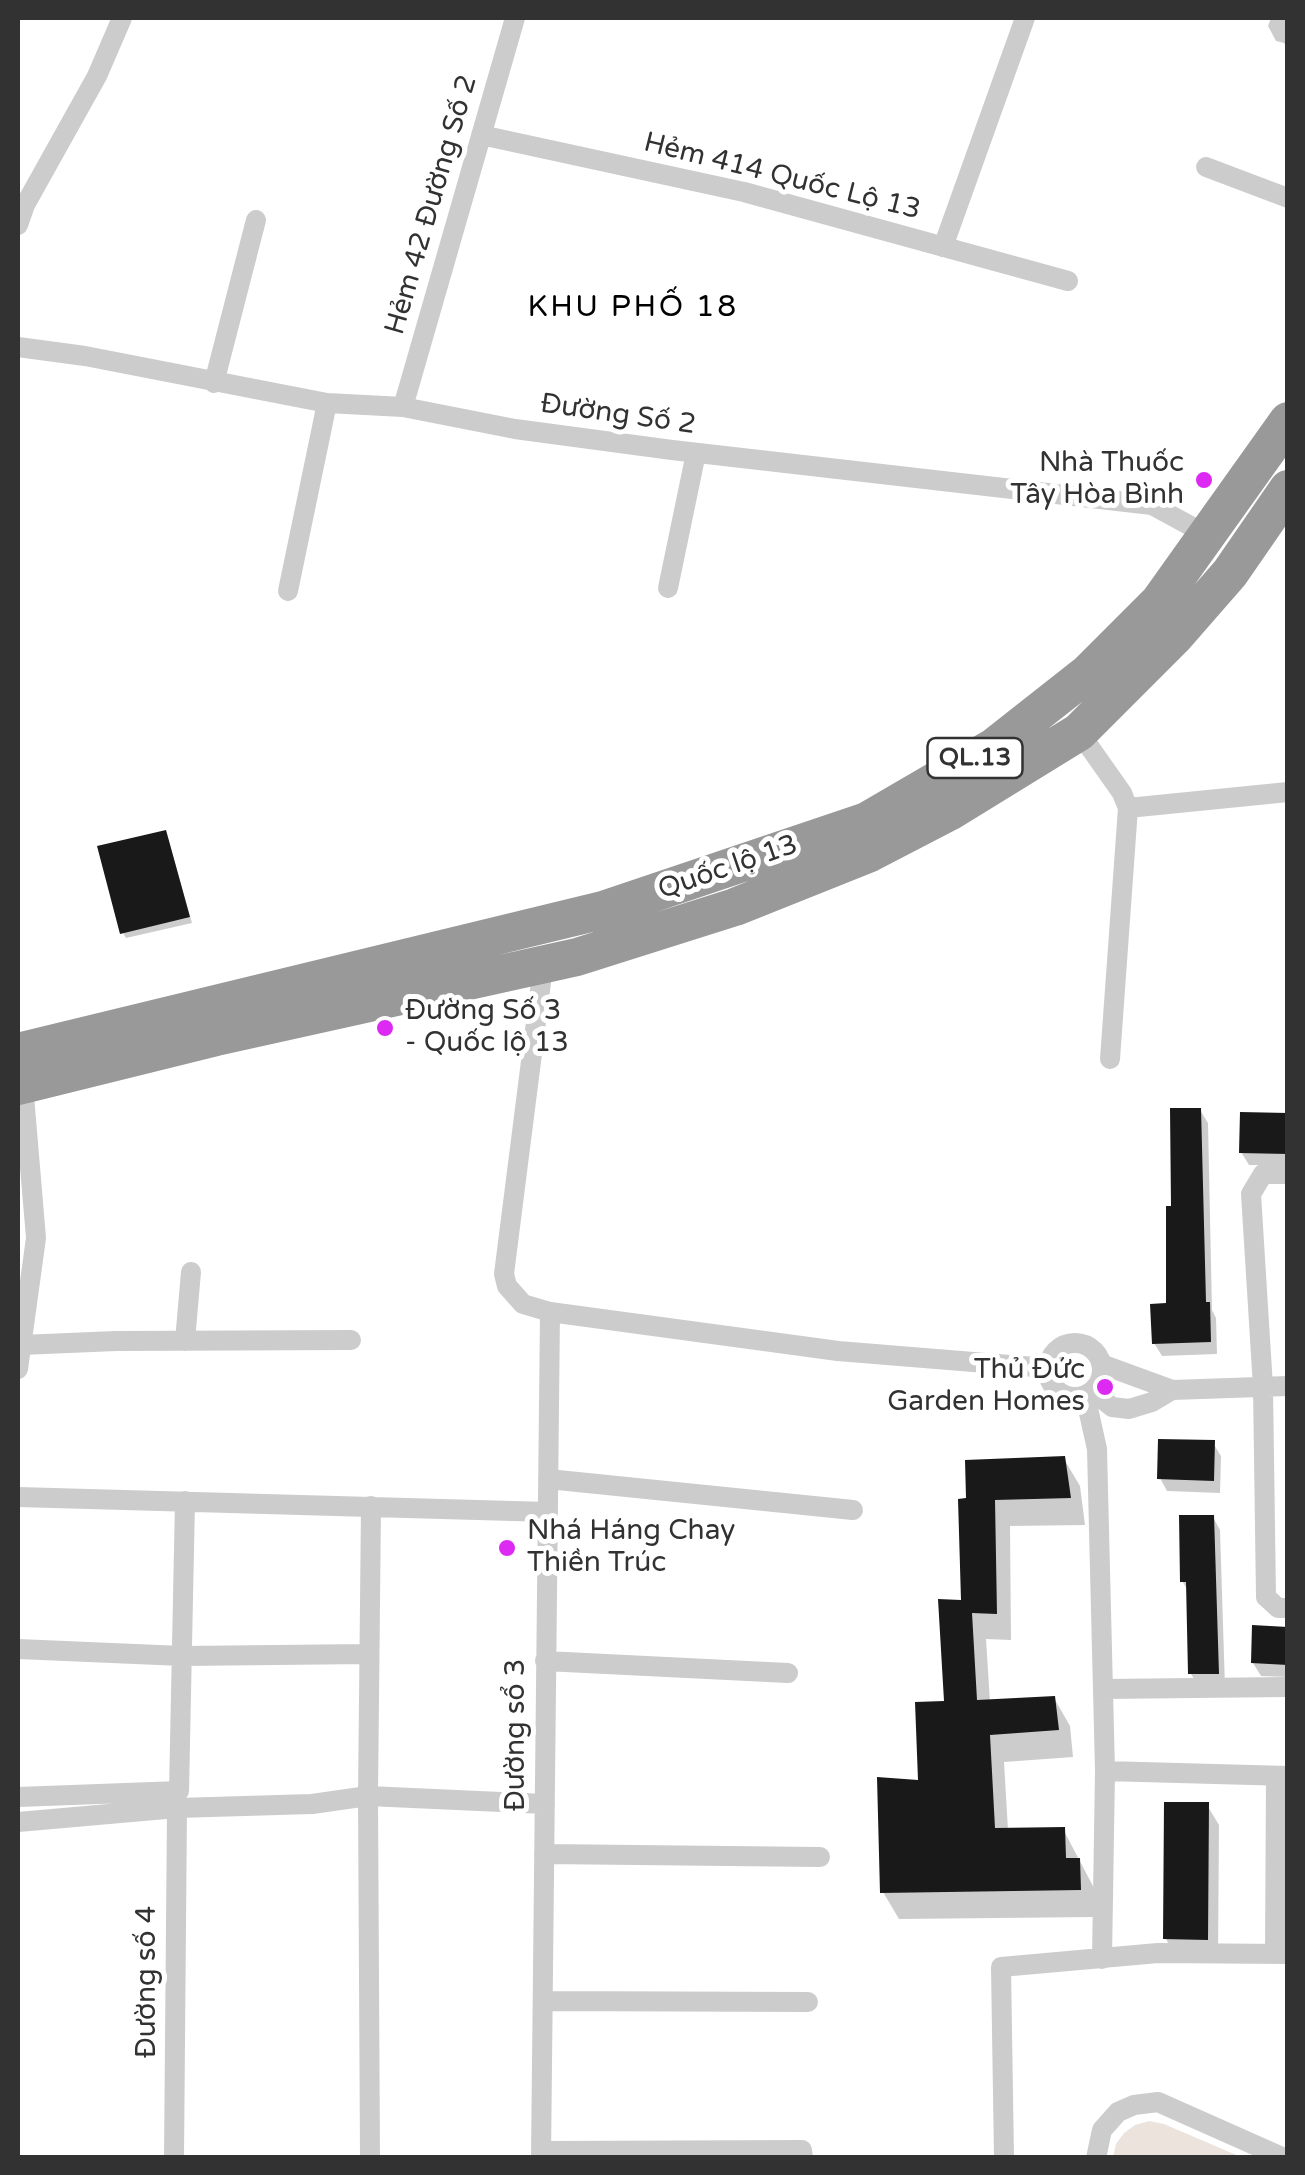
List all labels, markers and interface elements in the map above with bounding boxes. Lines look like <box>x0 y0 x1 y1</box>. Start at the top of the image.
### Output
street label: Hẻm 42 Đường Số 2 <box>379 71 485 339</box>
street label: Hẻm 414 Quốc Lộ 13 <box>640 126 924 228</box>
district label: KHU PHỐ 18 <box>528 290 738 326</box>
street label: Đường Số 2 <box>538 387 698 443</box>
place label: Nhà Thuốc Tây Hòa Bình <box>1010 447 1184 513</box>
marker: Nhà Thuốc Tây Hòa Bình <box>1193 469 1215 491</box>
road number: QL.13 <box>928 738 1022 778</box>
street label: Quốc lộ 13 <box>654 828 802 908</box>
place label: Đường Số 3 - Quốc lộ 13 <box>405 995 569 1061</box>
marker: Đường Số 3 - Quốc lộ 13 <box>374 1017 396 1039</box>
place label: Thủ Đức Garden Homes <box>887 1354 1085 1420</box>
marker: Thủ Đức Garden Homes <box>1094 1376 1116 1398</box>
place label: Nhá Háng Chay Thiền Trúc <box>527 1515 735 1581</box>
marker: Nhá Háng Chay Thiền Trúc <box>496 1537 518 1559</box>
street label: Đường sổ 3 <box>500 1659 534 1811</box>
street label: Đường số 4 <box>131 1906 165 2058</box>

